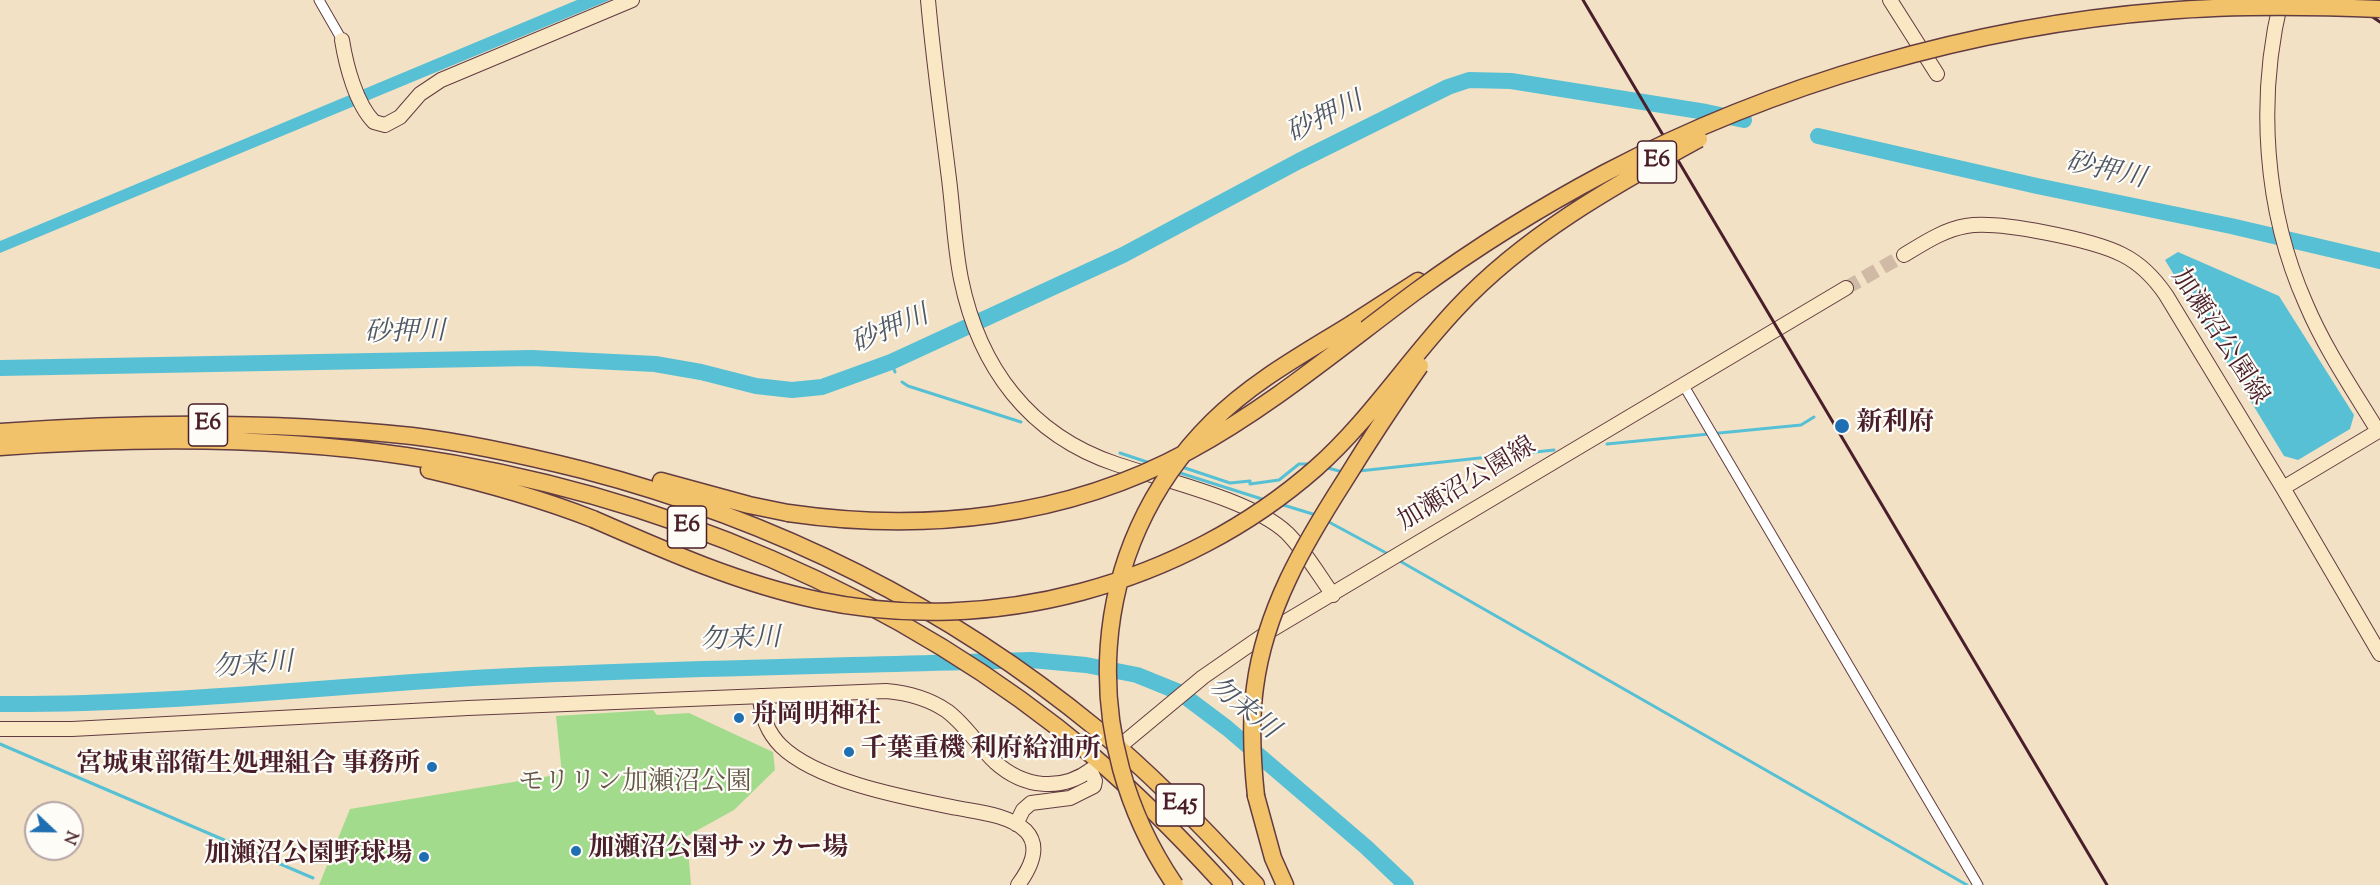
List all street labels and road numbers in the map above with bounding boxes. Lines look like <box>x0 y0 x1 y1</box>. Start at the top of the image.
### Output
road number: E6 <box>1638 141 1676 183</box>
street label: 加瀬沼公園線 <box>2162 264 2274 412</box>
road number: E6 <box>188 404 228 446</box>
street label: 加瀬沼公園線 <box>1393 432 1543 540</box>
road number: E6 <box>668 506 706 548</box>
road number: E45 <box>1156 784 1204 826</box>

